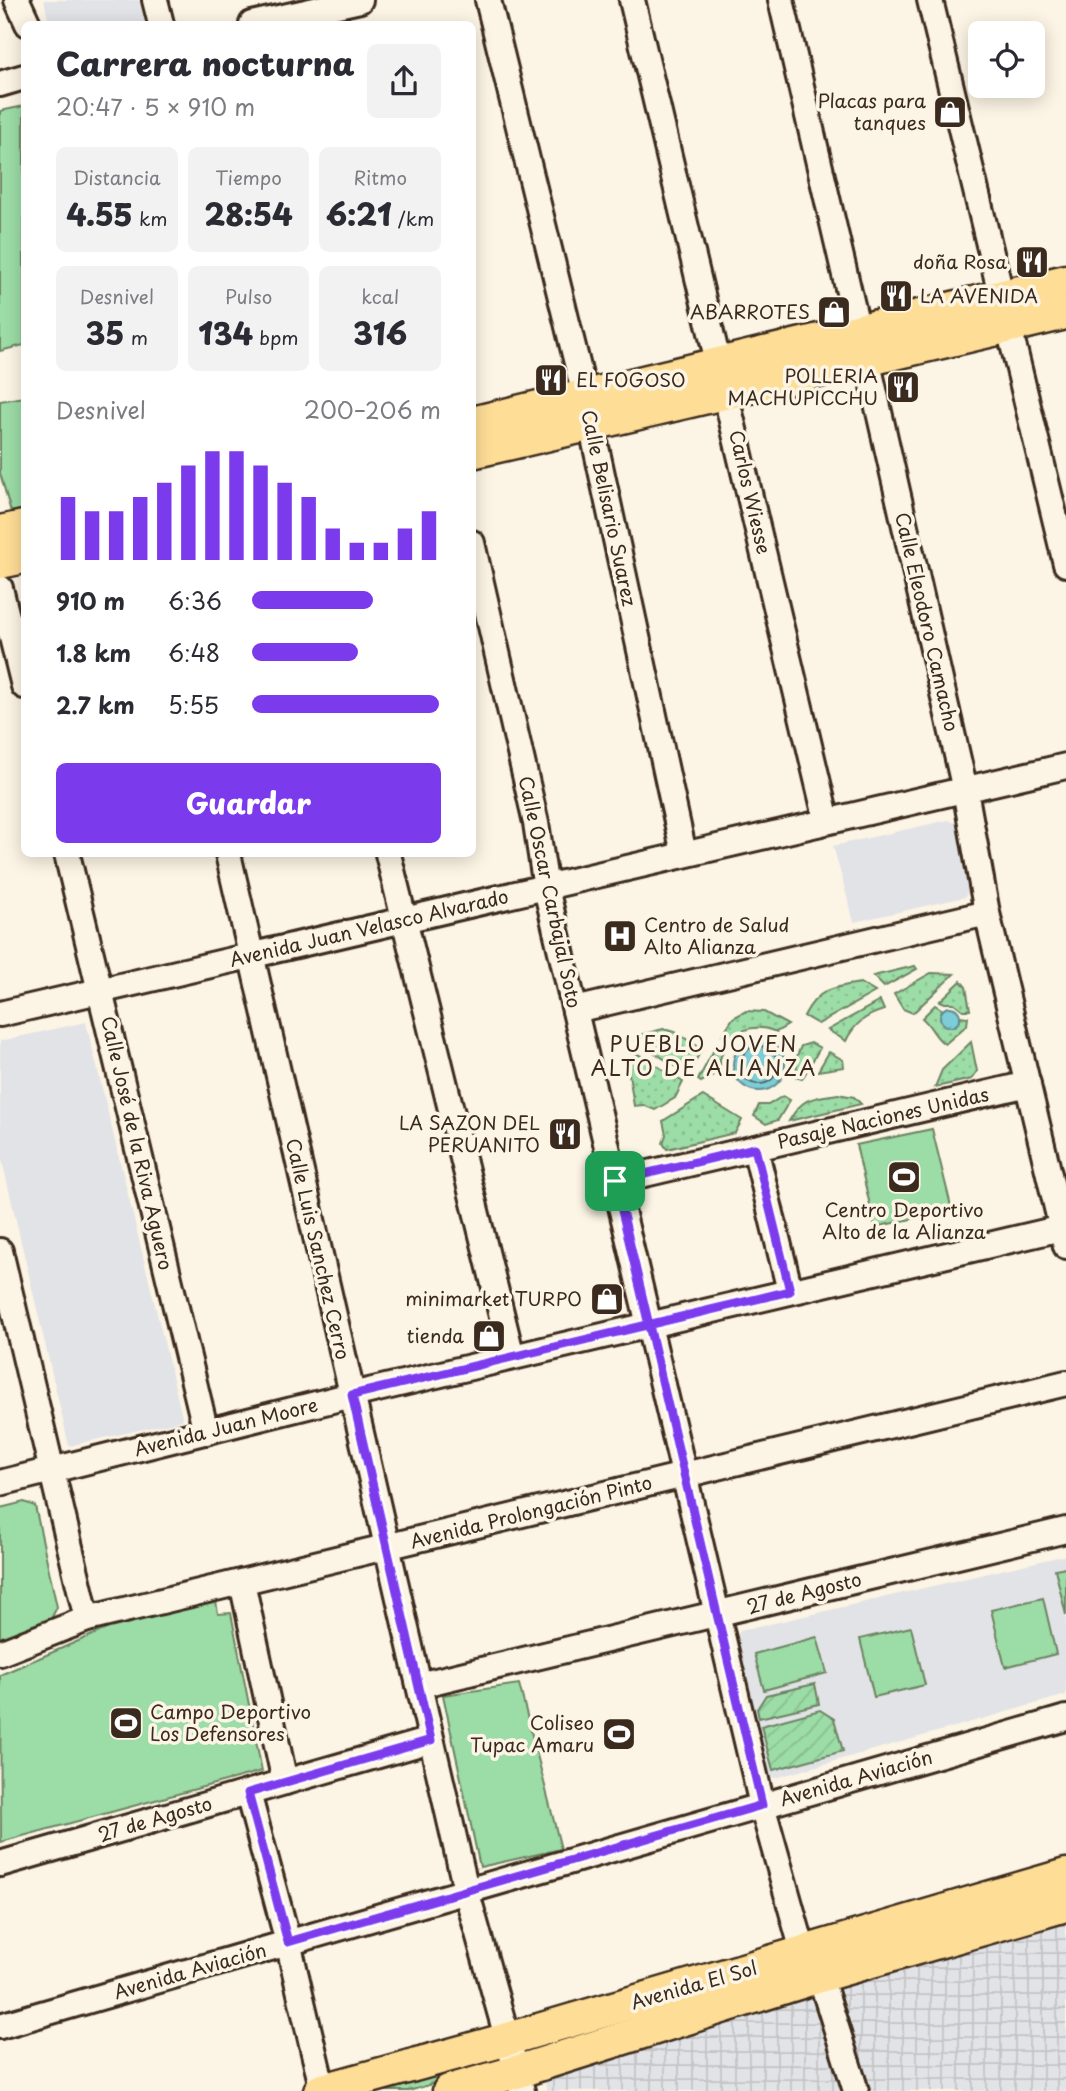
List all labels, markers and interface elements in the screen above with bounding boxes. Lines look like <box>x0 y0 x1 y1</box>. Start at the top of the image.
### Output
map controls <box>968 21 1045 98</box>
button: locate <box>968 21 1045 98</box>
text: Carrera nocturna <box>56 39 355 87</box>
button: share <box>367 44 441 118</box>
place label: Placas para tanques <box>818 86 926 136</box>
text: 20:47 · 5 × 910 m <box>56 89 255 124</box>
shop icon: Placas para tanques <box>931 93 969 131</box>
text: Distancia <box>73 163 161 191</box>
text: Tiempo <box>215 163 282 191</box>
text: Ritmo <box>353 163 407 191</box>
text: 4.55 <box>66 191 133 236</box>
text: 28:54 <box>204 191 293 236</box>
text: 6:21 <box>326 191 392 236</box>
text: km <box>133 204 167 232</box>
text: /km <box>392 204 434 232</box>
restaurant icon: doña Rosa <box>1013 243 1051 281</box>
place label: doña Rosa <box>913 247 1007 275</box>
restaurant icon: LA AVENIDA <box>877 277 915 315</box>
place label: LA AVENIDA <box>920 281 1038 309</box>
text: Desnivel <box>80 282 154 310</box>
text: Pulso <box>225 282 272 310</box>
text: kcal <box>361 282 399 310</box>
shop icon: ABARROTES <box>815 293 853 331</box>
place label: ABARROTES <box>690 297 810 325</box>
text: 35 <box>86 310 124 355</box>
text: 134 <box>198 310 253 355</box>
text: 316 <box>353 310 407 355</box>
text: m <box>124 323 148 351</box>
text: bpm <box>253 323 299 351</box>
restaurant icon: EL FOGOSO <box>532 361 570 399</box>
place label: POLLERIA MACHUPICCHU <box>727 361 878 411</box>
place label: EL FOGOSO <box>576 365 686 393</box>
restaurant icon: POLLERIA MACHUPICCHU <box>884 368 922 406</box>
text: Desnivel <box>56 392 146 427</box>
text: 200–206 m <box>304 392 441 427</box>
street label: Calle Belisario Suarez <box>575 407 644 609</box>
street label: Carlos Wiesse <box>723 427 779 557</box>
street label: Calle Eleodoro Camacho <box>889 509 967 734</box>
text: 910 m <box>56 583 125 618</box>
text: 6:36 <box>168 583 222 618</box>
text: 1.8 km <box>56 635 131 670</box>
text: 6:48 <box>168 635 220 670</box>
text: 2.7 km <box>56 687 135 722</box>
text: 5:55 <box>168 687 219 722</box>
button: Guardar <box>56 763 441 843</box>
street label: Calle Oscar Carbajal Soto <box>513 773 589 1011</box>
street label: Avenida Juan Velasco Alvarado <box>227 881 511 973</box>
place label: Centro de Salud Alto Alianza <box>644 910 789 960</box>
hospital icon: Centro de Salud Alto Alianza <box>601 917 639 955</box>
street label: Calle José de la Riva Aguero <box>95 1013 181 1273</box>
district label: PUEBLO JOVEN ALTO DE ALIANZA <box>591 1027 817 1083</box>
street label: Pasaje Naciones Unidas <box>774 1079 991 1155</box>
place label: LA SAZON DEL PERUANITO <box>399 1108 540 1158</box>
restaurant icon: LA SAZON DEL PERUANITO <box>546 1115 584 1153</box>
street label: Calle Luis Sanchez Cerro <box>280 1135 358 1362</box>
pin <box>585 1151 645 1211</box>
sports icon: Centro Deportivo Alto de la Alianza <box>885 1158 923 1196</box>
icon: arrive <box>596 1162 634 1200</box>
place label: Centro Deportivo Alto de la Alianza <box>822 1195 986 1245</box>
shop icon: minimarket TURPO <box>588 1280 626 1318</box>
place label: minimarket TURPO <box>405 1284 582 1312</box>
shop icon: tienda <box>470 1317 508 1355</box>
place label: tienda <box>407 1321 464 1349</box>
street label: Avenida Juan Moore <box>131 1390 321 1462</box>
street label: Avenida Prolongación Pinto <box>407 1467 655 1555</box>
street label: 27 de Agosto <box>743 1564 864 1620</box>
place label: Campo Deportivo Los Defensores <box>150 1697 311 1747</box>
sports icon: Campo Deportivo Los Defensores <box>107 1704 145 1742</box>
place label: Coliseo Tupac Amaru <box>470 1708 594 1758</box>
sports icon: Coliseo Tupac Amaru <box>600 1715 638 1753</box>
street label: Avenida Aviación <box>776 1742 935 1812</box>
street label: 27 de Agosto <box>94 1788 215 1848</box>
street label: Avenida Aviación <box>110 1935 269 2005</box>
street label: Avenida El Sol <box>627 1953 760 2015</box>

